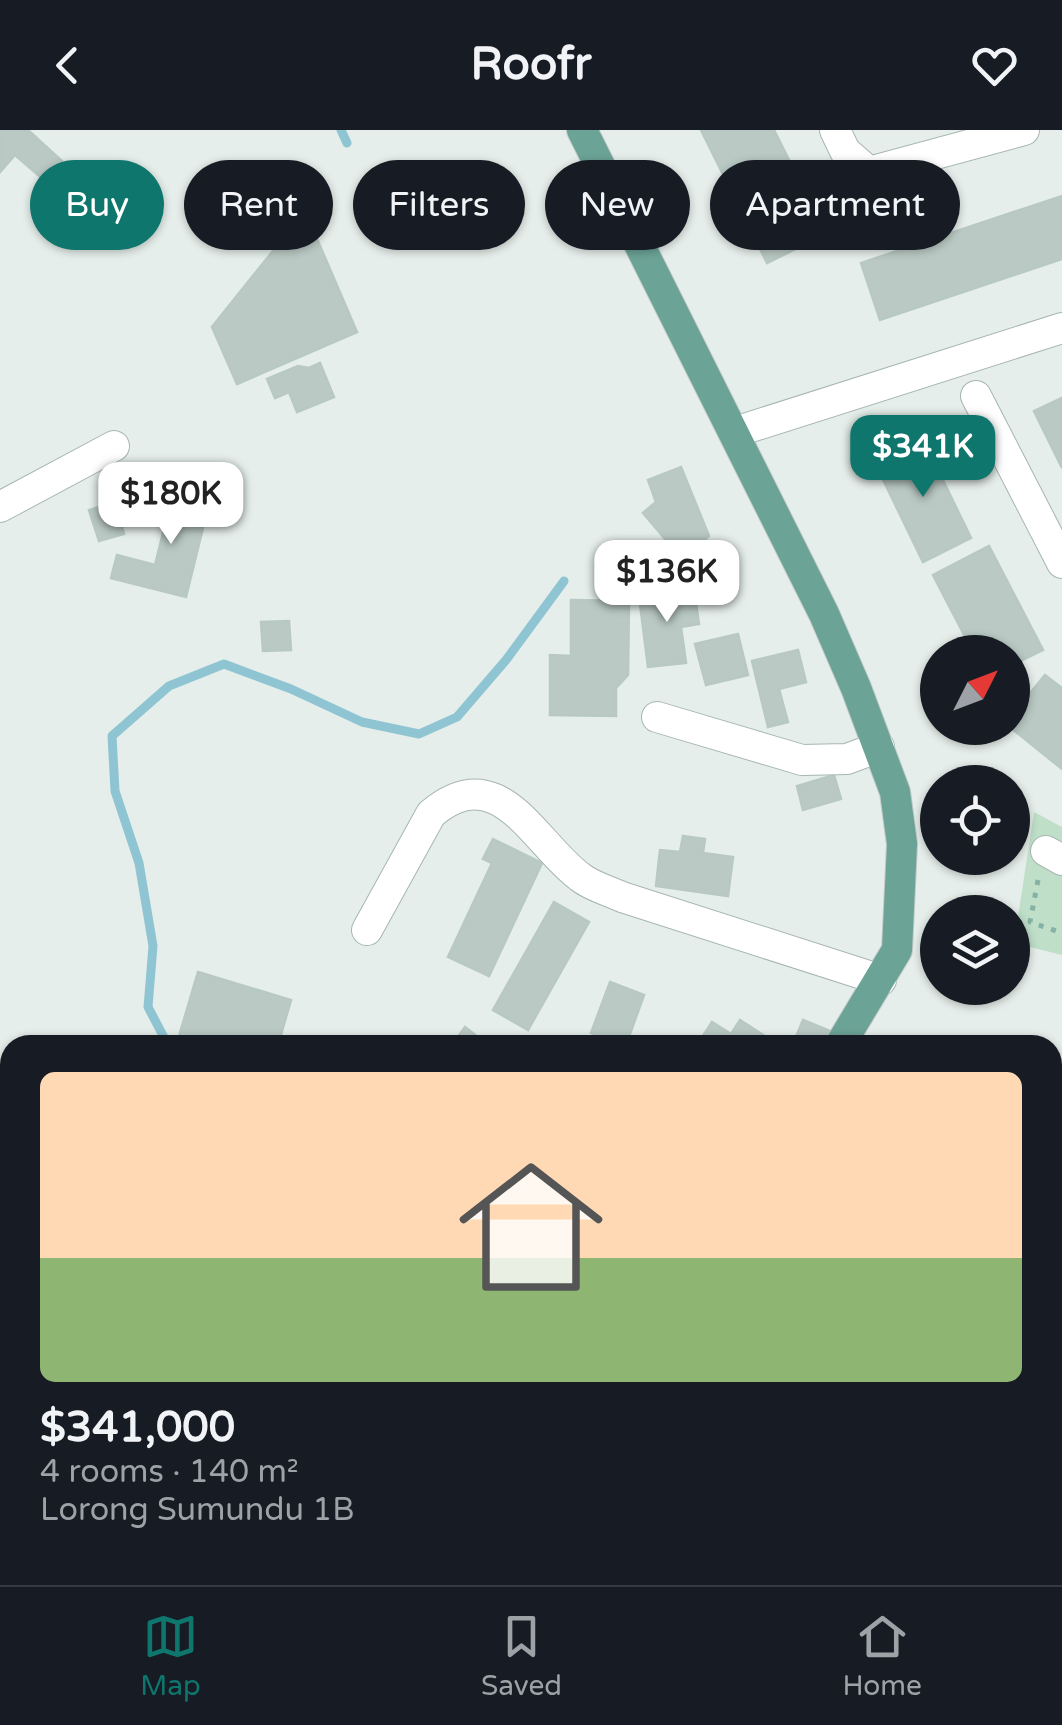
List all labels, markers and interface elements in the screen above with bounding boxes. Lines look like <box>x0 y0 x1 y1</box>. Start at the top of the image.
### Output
icon: back <box>40 38 95 93</box>
text: Roofr <box>471 38 591 92</box>
icon: heart <box>967 38 1022 93</box>
chip: Buy <box>30 160 164 250</box>
chip: Rent <box>184 160 333 250</box>
chip: Filters <box>353 160 525 250</box>
chip: New <box>545 160 690 250</box>
chip: Apartment <box>710 160 960 250</box>
pin: $341K <box>853 415 993 500</box>
text: $341K <box>872 428 974 466</box>
pin: $180K <box>101 462 241 547</box>
text: $180K <box>120 475 222 513</box>
pin: $136K <box>597 540 737 625</box>
text: $136K <box>616 553 718 591</box>
north arrow <box>920 635 1030 745</box>
map controls <box>920 635 1030 1005</box>
button: locate <box>920 765 1030 875</box>
button: layers <box>920 895 1030 1005</box>
icon: home <box>441 1137 621 1317</box>
text: $341,000 <box>40 1402 235 1453</box>
text: 4 rooms · 140 m² <box>40 1453 299 1491</box>
text: Lorong Sumundu 1B <box>40 1491 355 1529</box>
tab: Map <box>140 1609 201 1703</box>
tab: Saved <box>481 1609 562 1703</box>
tab: Home <box>842 1609 922 1703</box>

